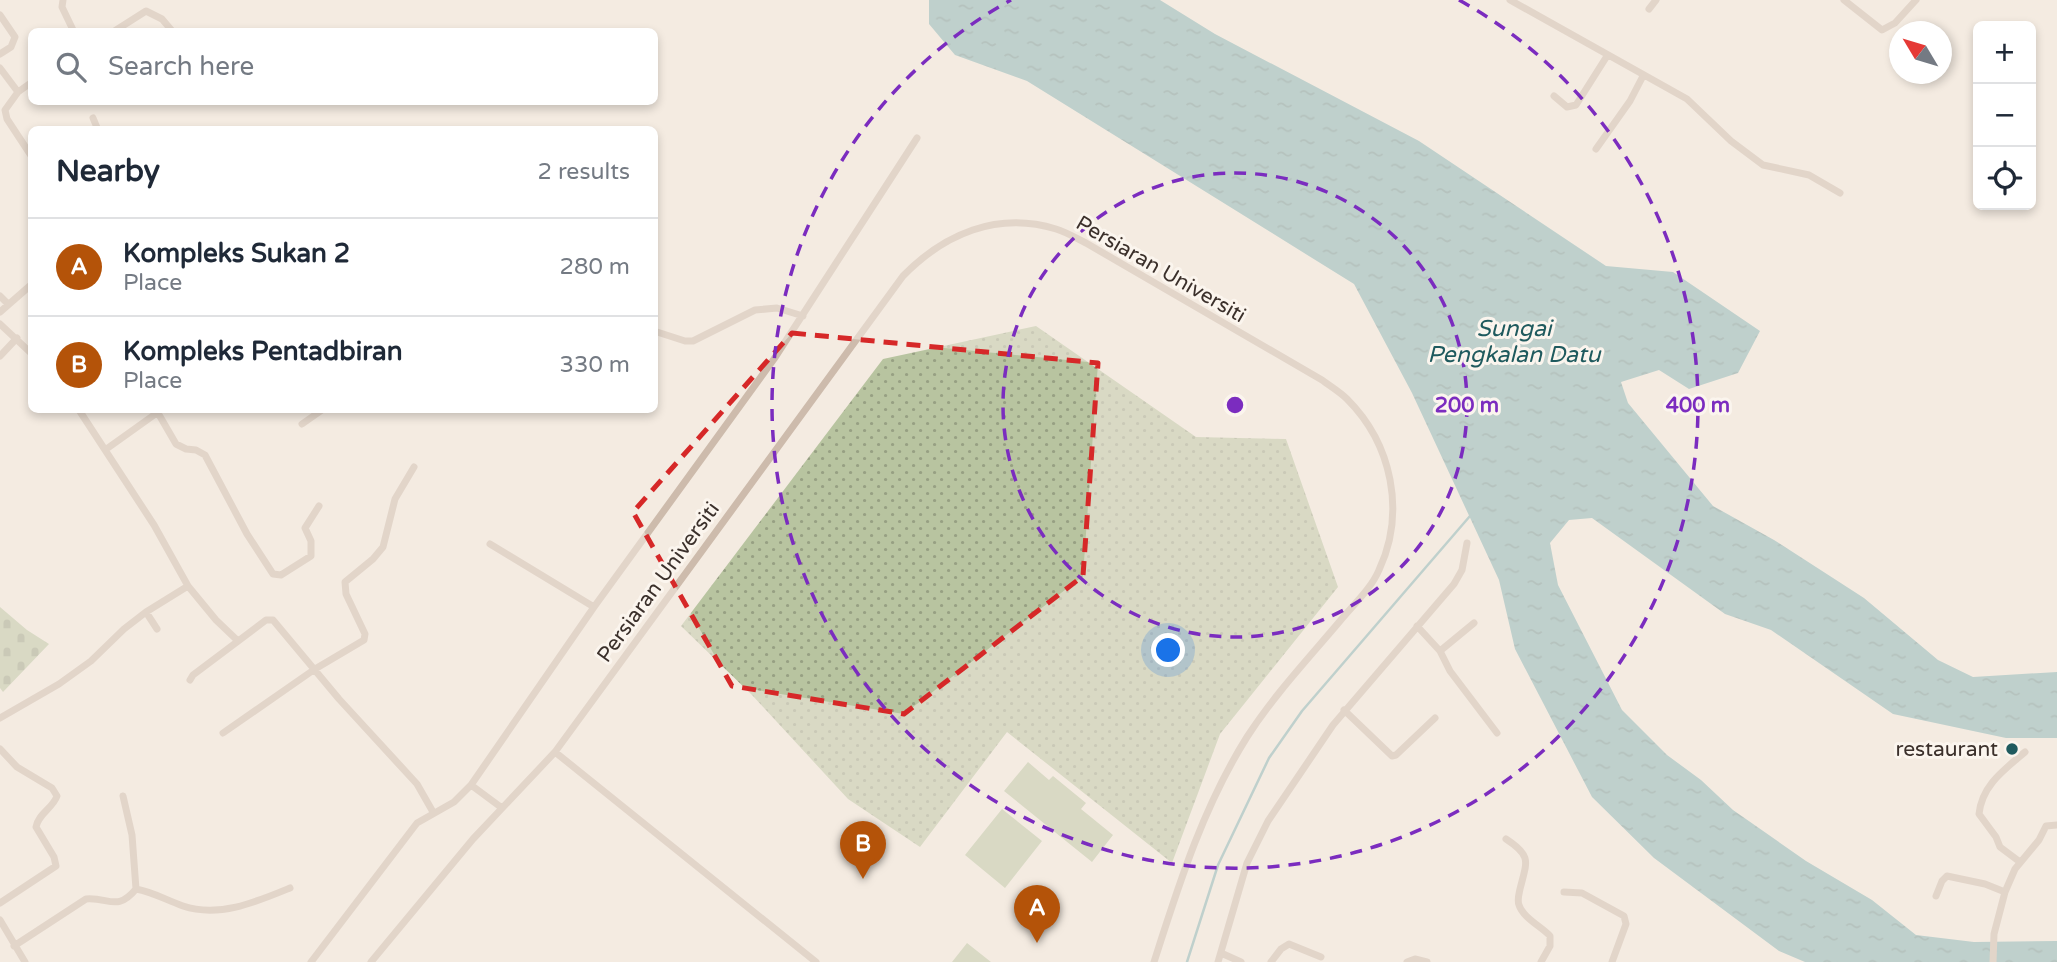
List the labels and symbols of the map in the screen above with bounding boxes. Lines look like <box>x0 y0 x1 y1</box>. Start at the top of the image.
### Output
north arrow <box>1889 21 1952 84</box>
street label: Persiaran Universiti <box>1071 211 1250 328</box>
water label: Sungai Pengkalan Datu <box>1427 315 1602 369</box>
centre of rings <box>1223 393 1247 417</box>
text: 200 m <box>1435 393 1499 418</box>
text: 400 m <box>1666 393 1730 418</box>
street label: Persiaran Universiti <box>592 497 725 667</box>
your location <box>1151 633 1185 667</box>
place label: restaurant <box>1895 737 1998 762</box>
marker: restaurant <box>2004 741 2020 757</box>
pin: B <box>840 821 886 879</box>
pin: A <box>1014 885 1060 943</box>

